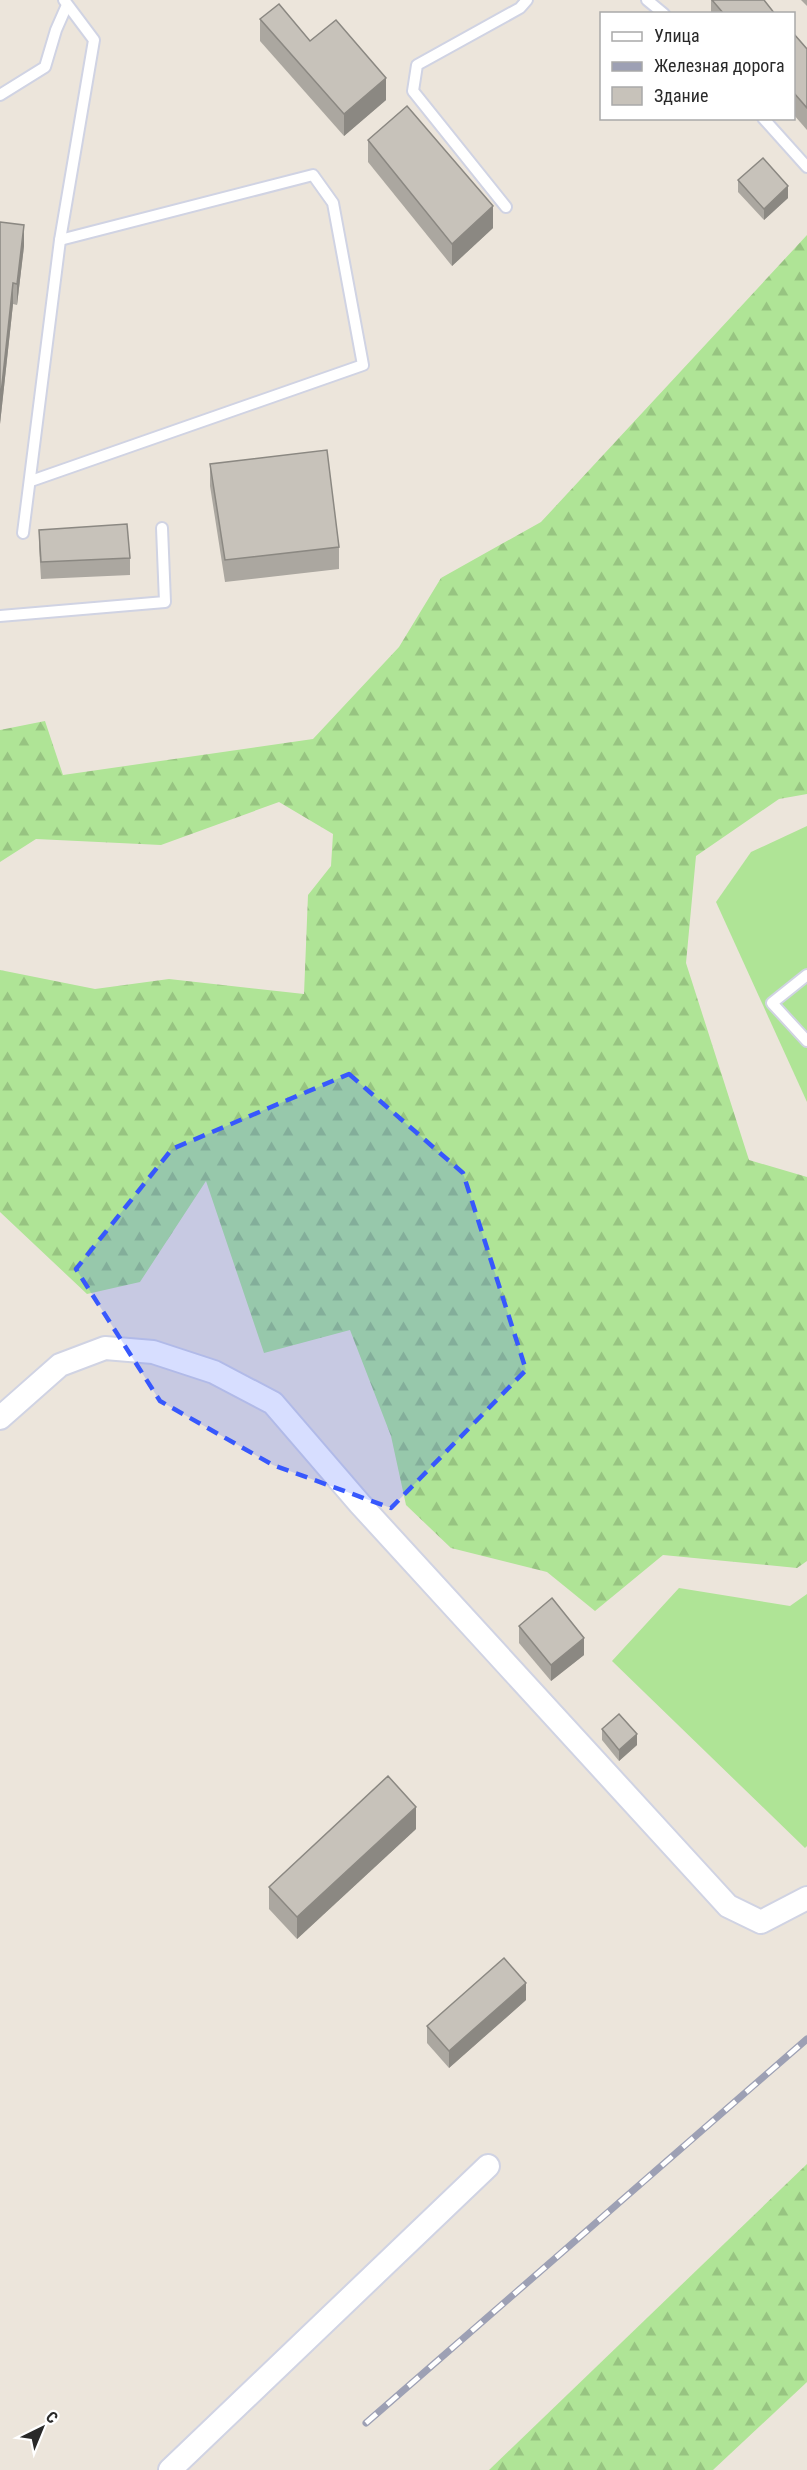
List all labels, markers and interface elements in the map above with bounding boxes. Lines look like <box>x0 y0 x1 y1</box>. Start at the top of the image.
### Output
legend <box>600 12 795 120</box>
text: Улица <box>654 25 700 46</box>
text: Железная дорога <box>654 55 785 76</box>
text: Здание <box>654 85 708 106</box>
north arrow <box>12 2398 72 2458</box>
text: С <box>42 2407 62 2427</box>

